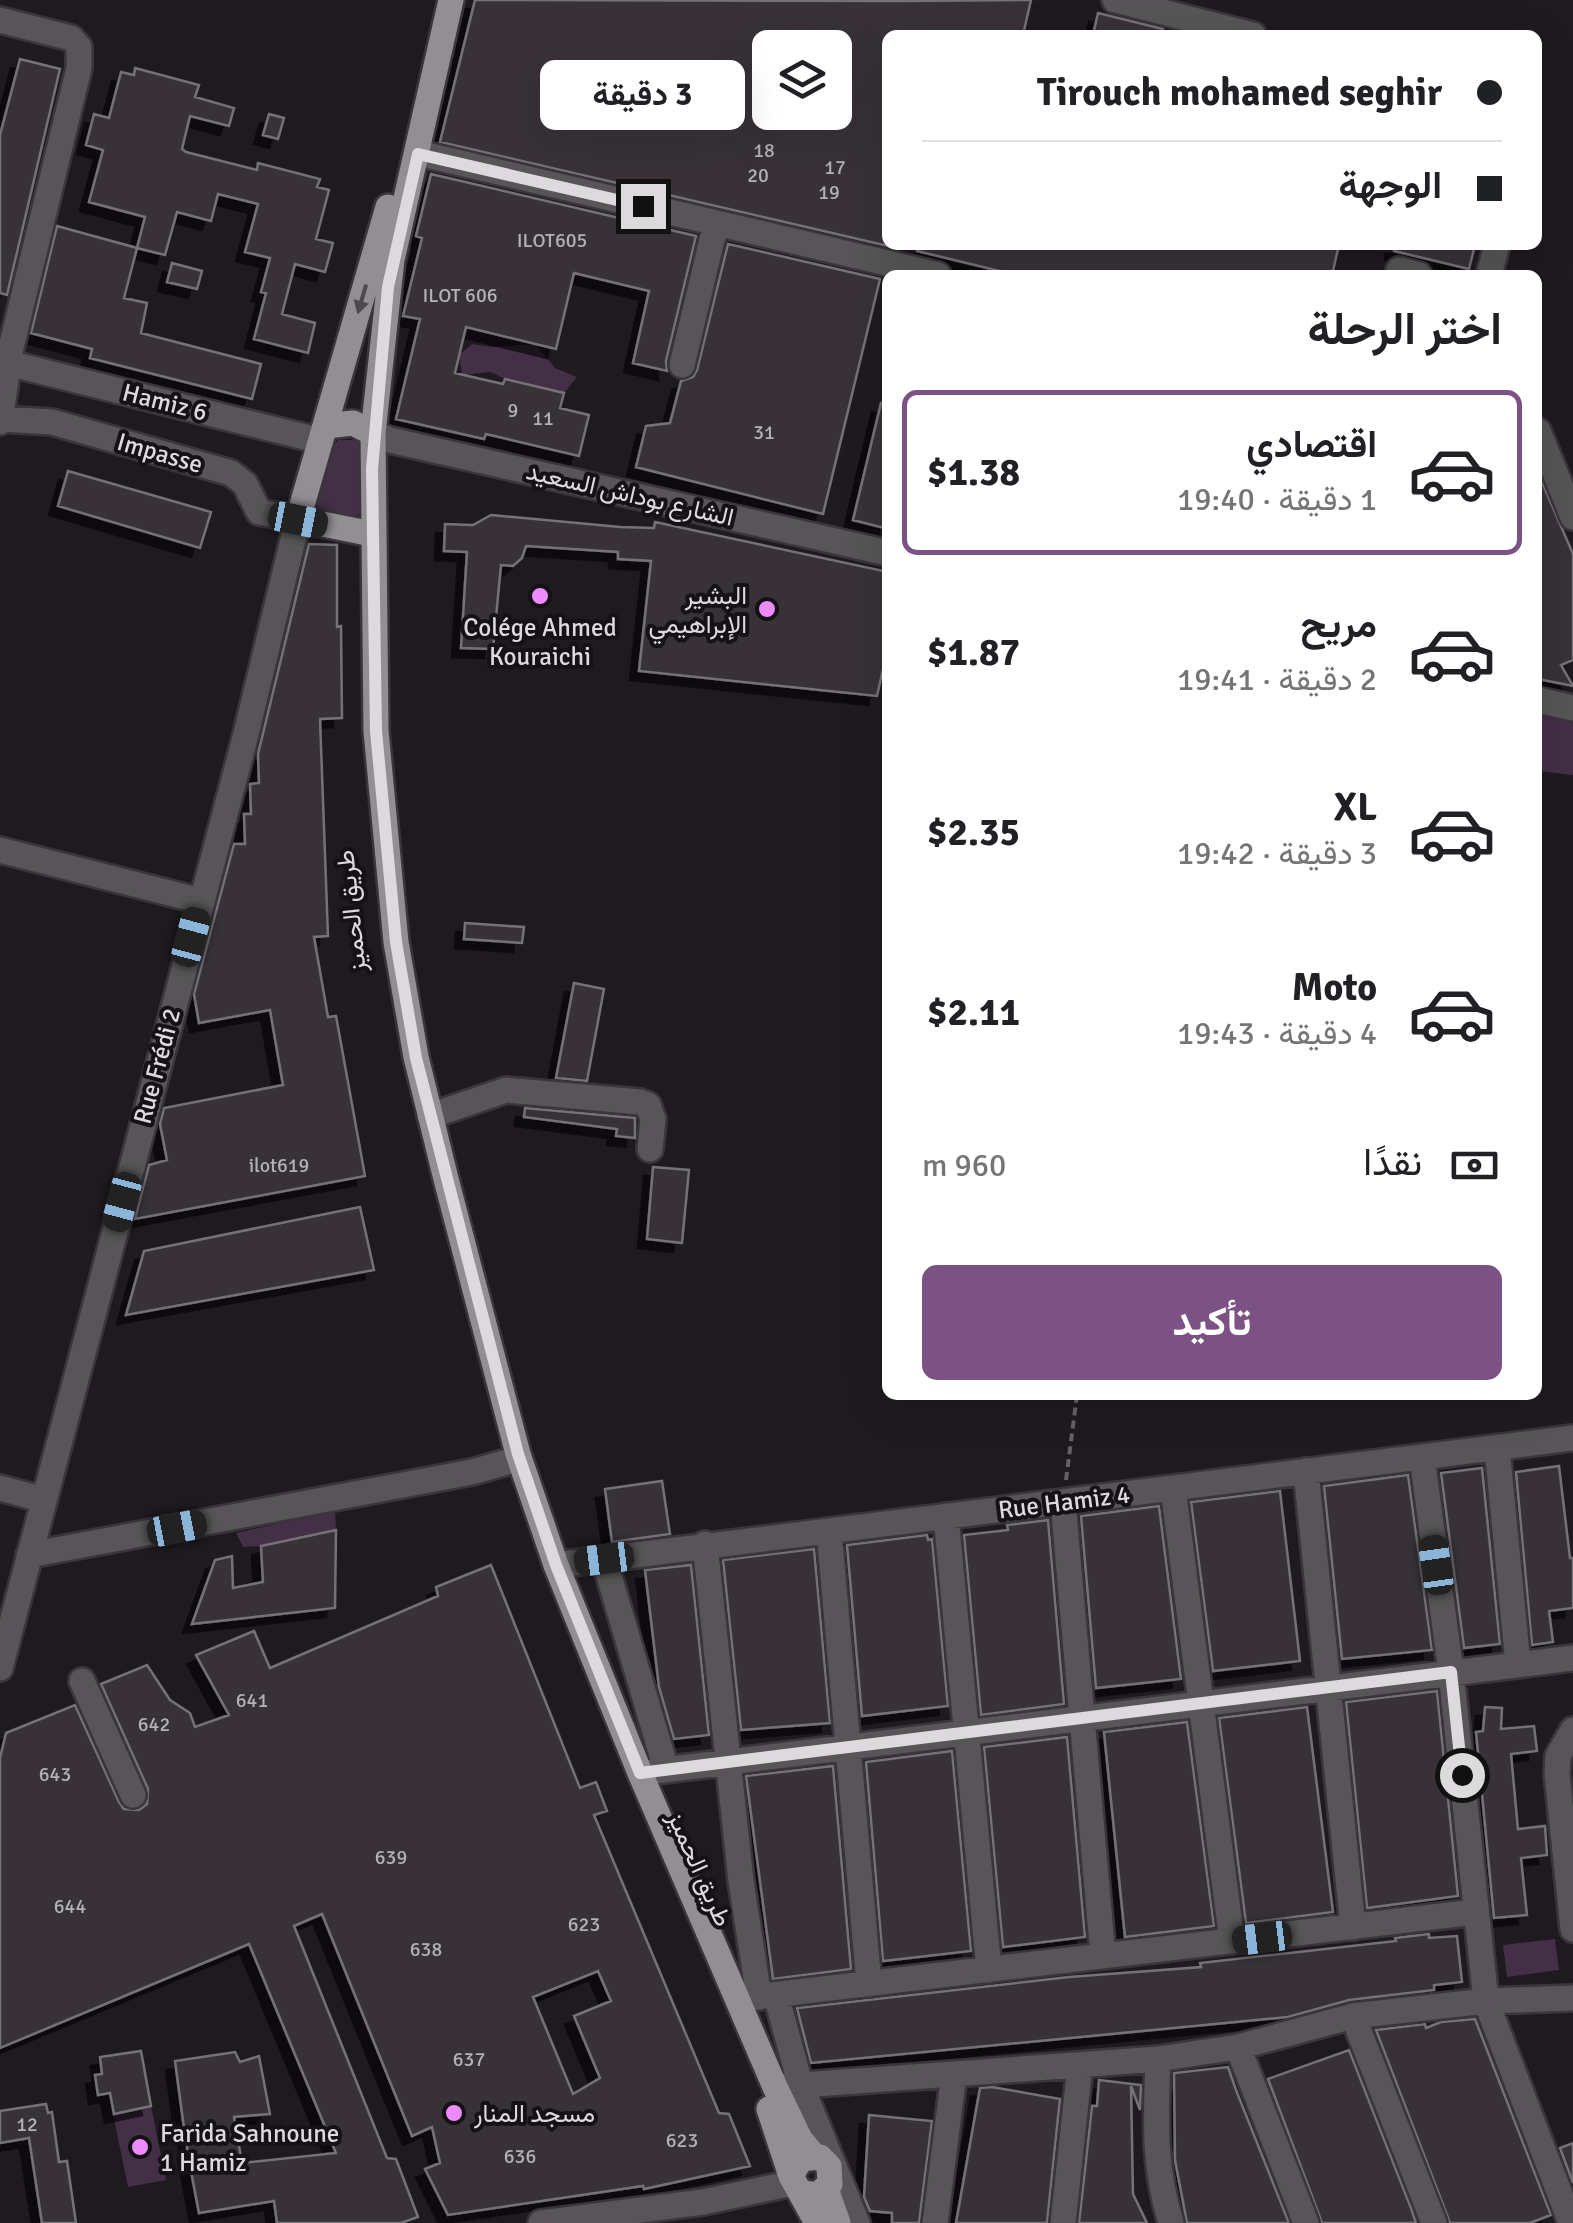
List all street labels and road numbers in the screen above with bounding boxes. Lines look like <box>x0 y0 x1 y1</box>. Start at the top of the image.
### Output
street label: Hamiz 6 <box>119 377 211 427</box>
street label: Impasse <box>114 426 206 480</box>
street label: الشارع بوداش السعيد <box>523 455 737 534</box>
street label: طريق الحميز <box>329 848 373 975</box>
street label: Rue Frédi 2 <box>127 1005 187 1127</box>
street label: Rue Hamiz 4 <box>996 1479 1132 1525</box>
street label: طريق الحميز <box>661 1806 739 1931</box>

